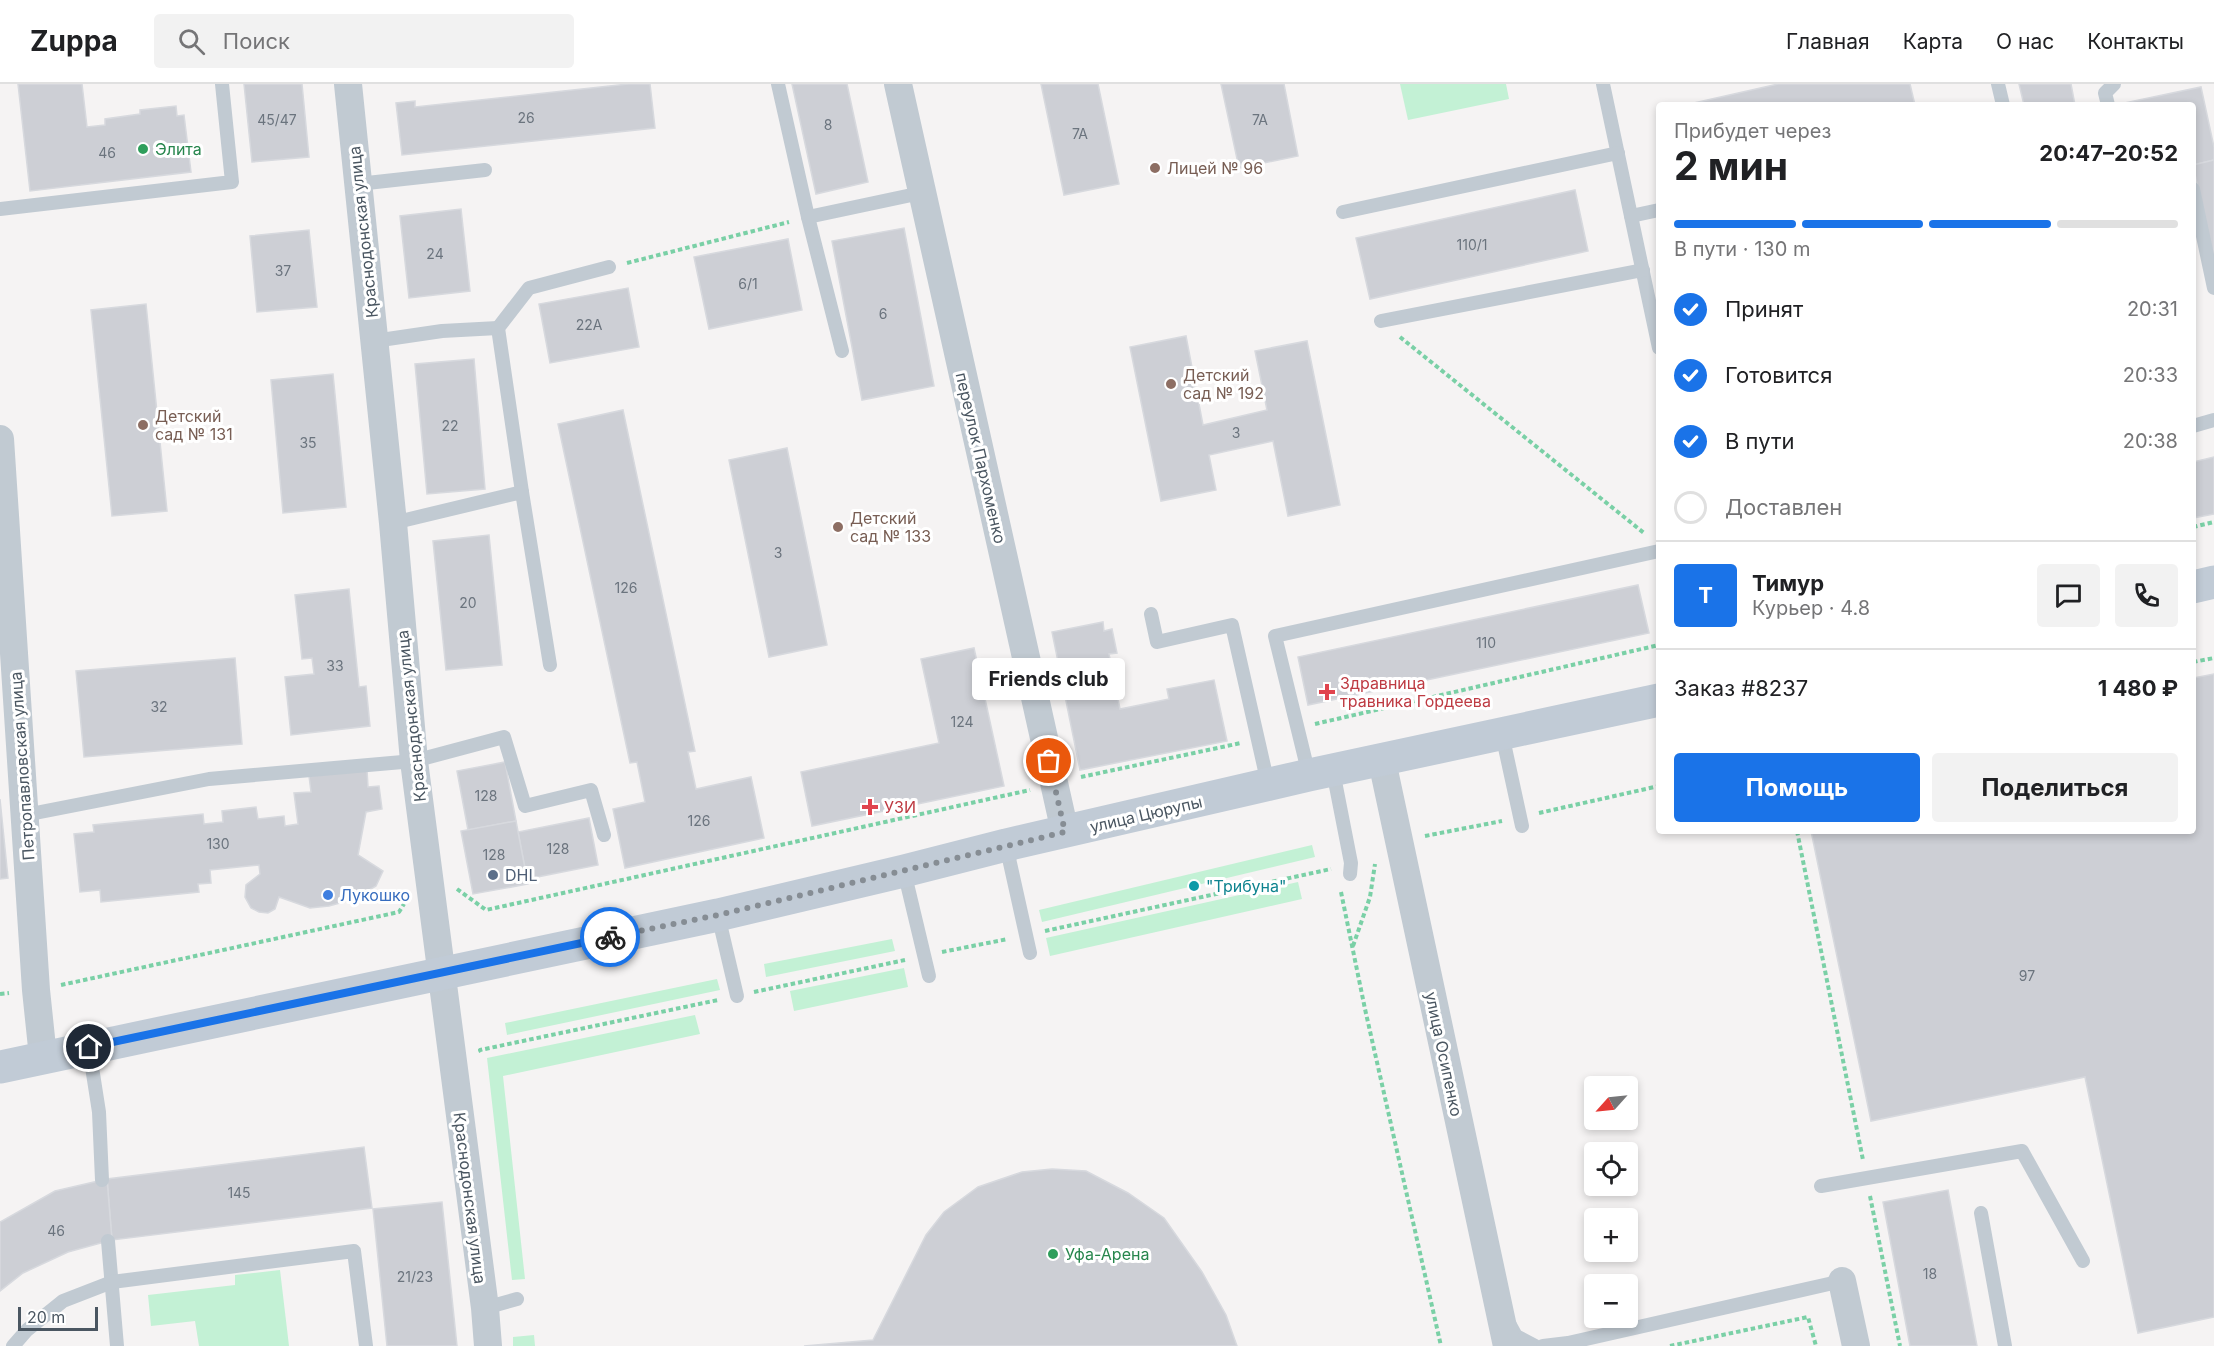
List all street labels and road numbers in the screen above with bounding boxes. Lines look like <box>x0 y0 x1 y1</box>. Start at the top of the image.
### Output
street label: Краснодонская улица <box>344 145 382 319</box>
street label: переулок Пархоменко <box>952 370 1010 546</box>
street label: Краснодонская улица <box>392 629 430 803</box>
street label: Петропавловская улица <box>5 671 39 861</box>
street label: улица Цюрупы <box>1088 791 1204 837</box>
street label: улица Осипенко <box>1421 990 1467 1118</box>
street label: Краснодонская улица <box>450 1111 490 1285</box>

